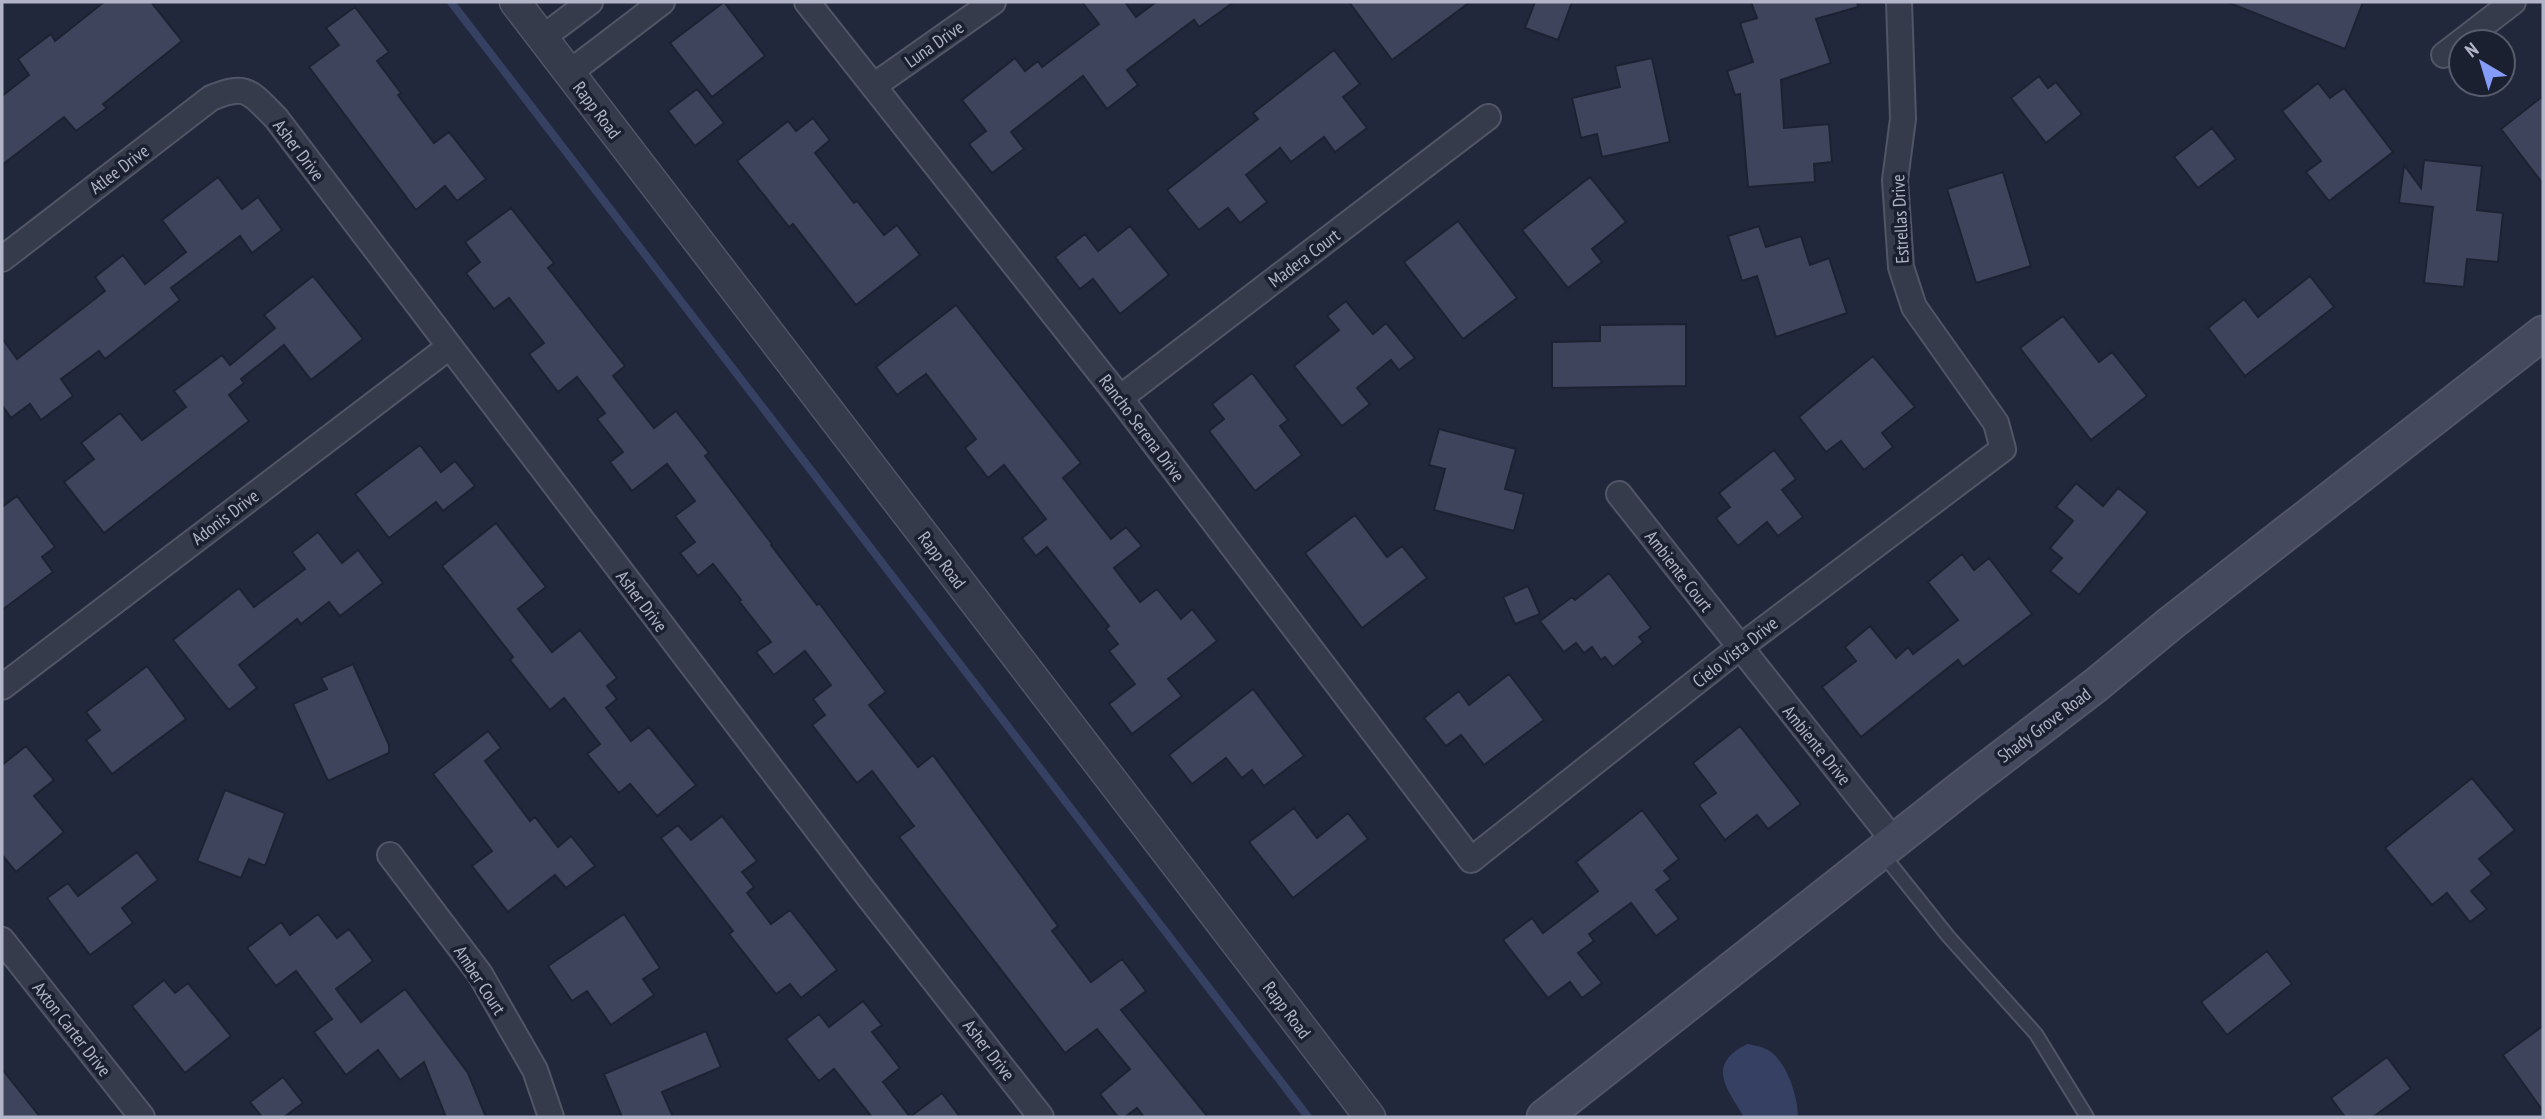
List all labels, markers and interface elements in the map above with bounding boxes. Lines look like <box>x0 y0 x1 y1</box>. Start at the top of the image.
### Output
street label: Luna Drive <box>900 15 968 73</box>
north arrow <box>2447 28 2517 98</box>
text: N <box>2460 37 2483 62</box>
street label: Rapp Road <box>568 77 626 143</box>
street label: Asher Drive <box>268 115 330 185</box>
street label: Atlee Drive <box>85 139 153 199</box>
street label: Estrellas Drive <box>1886 174 1914 264</box>
street label: Madera Court <box>1264 224 1344 292</box>
street label: Rancho Serena Drive <box>1094 370 1190 486</box>
street label: Adonis Drive <box>187 484 263 550</box>
street label: Ambiente Court <box>1640 526 1718 616</box>
street label: Rapp Road <box>913 527 971 593</box>
street label: Asher Drive <box>611 566 673 636</box>
street label: Cielo Vista Drive <box>1688 612 1782 692</box>
street label: Shady Grove Road <box>1993 682 2095 768</box>
street label: Ambiente Drive <box>1778 700 1856 790</box>
street label: Amber Court <box>449 941 511 1019</box>
street label: Axton Carter Drive <box>28 977 116 1081</box>
street label: Rapp Road <box>1258 977 1316 1043</box>
street label: Asher Drive <box>958 1015 1020 1085</box>

